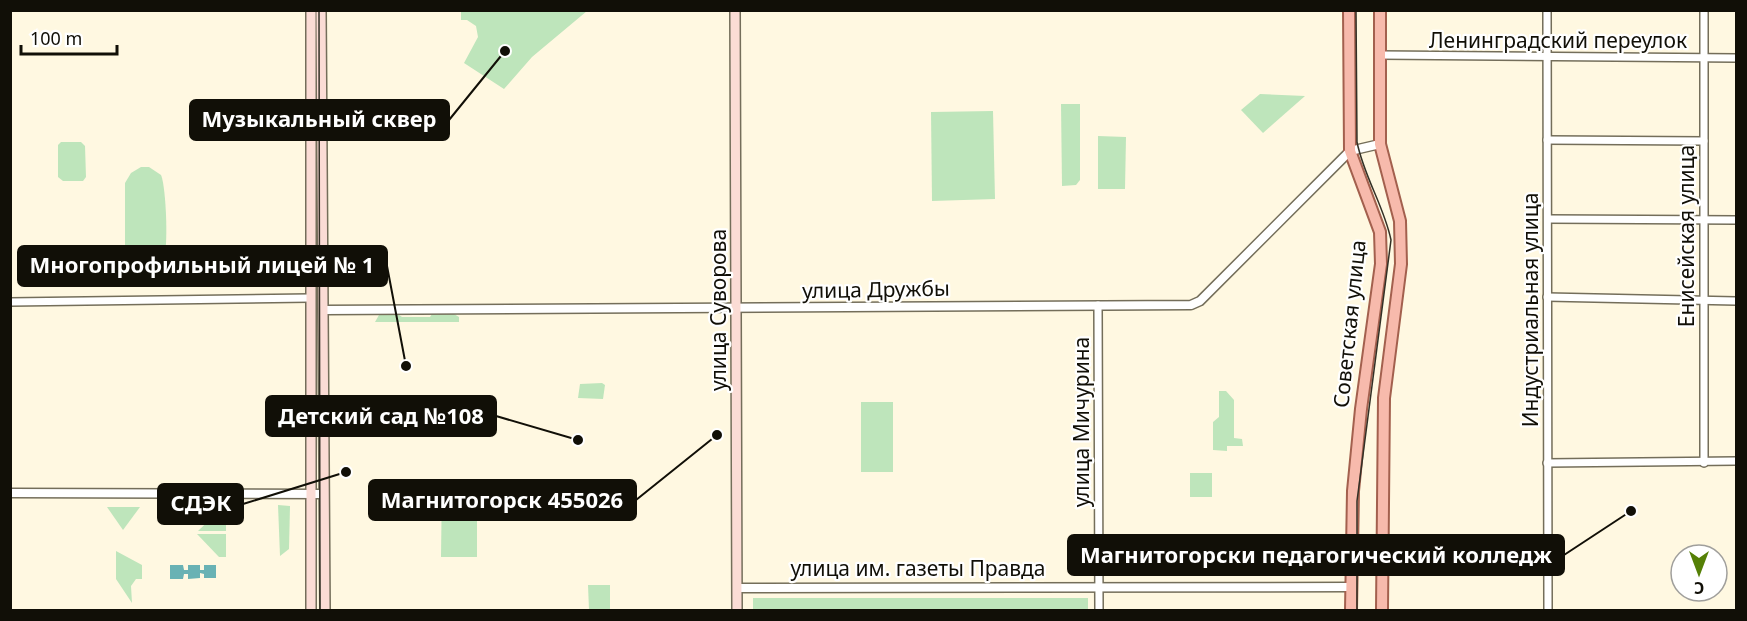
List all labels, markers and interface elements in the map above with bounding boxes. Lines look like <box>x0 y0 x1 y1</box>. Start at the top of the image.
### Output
scale bar <box>21 18 117 56</box>
text: 100 m <box>30 26 82 50</box>
street label: Ленинградский переулок <box>1429 26 1687 54</box>
callout: Музыкальный сквер <box>190 100 449 140</box>
text: Музыкальный сквер <box>201 103 437 133</box>
street label: Енисейская улица <box>1672 145 1700 327</box>
street label: Индустриальная улица <box>1516 193 1544 427</box>
street label: улица Суворова <box>704 229 732 391</box>
street label: Советская улица <box>1326 239 1372 409</box>
callout: Многопрофильный лицей № 1 <box>18 246 387 286</box>
text: Многопрофильный лицей № 1 <box>30 249 374 279</box>
street label: улица Дружбы <box>802 274 950 304</box>
street label: улица Мичурина <box>1067 337 1095 507</box>
callout: Детский сад №108 <box>266 396 496 436</box>
text: Детский сад №108 <box>278 400 484 430</box>
callout: Магнитогорск 455026 <box>369 480 636 520</box>
callout: СДЭК <box>158 484 243 524</box>
text: Магнитогорск 455026 <box>381 484 623 514</box>
text: СДЭК <box>171 487 232 517</box>
callout: Магнитогорски педагогический колледж <box>1068 535 1564 575</box>
text: Магнитогорски педагогический колледж <box>1080 539 1552 569</box>
north arrow <box>1669 543 1729 603</box>
street label: улица им. газеты Правда <box>790 554 1046 582</box>
text: С <box>1694 577 1704 599</box>

